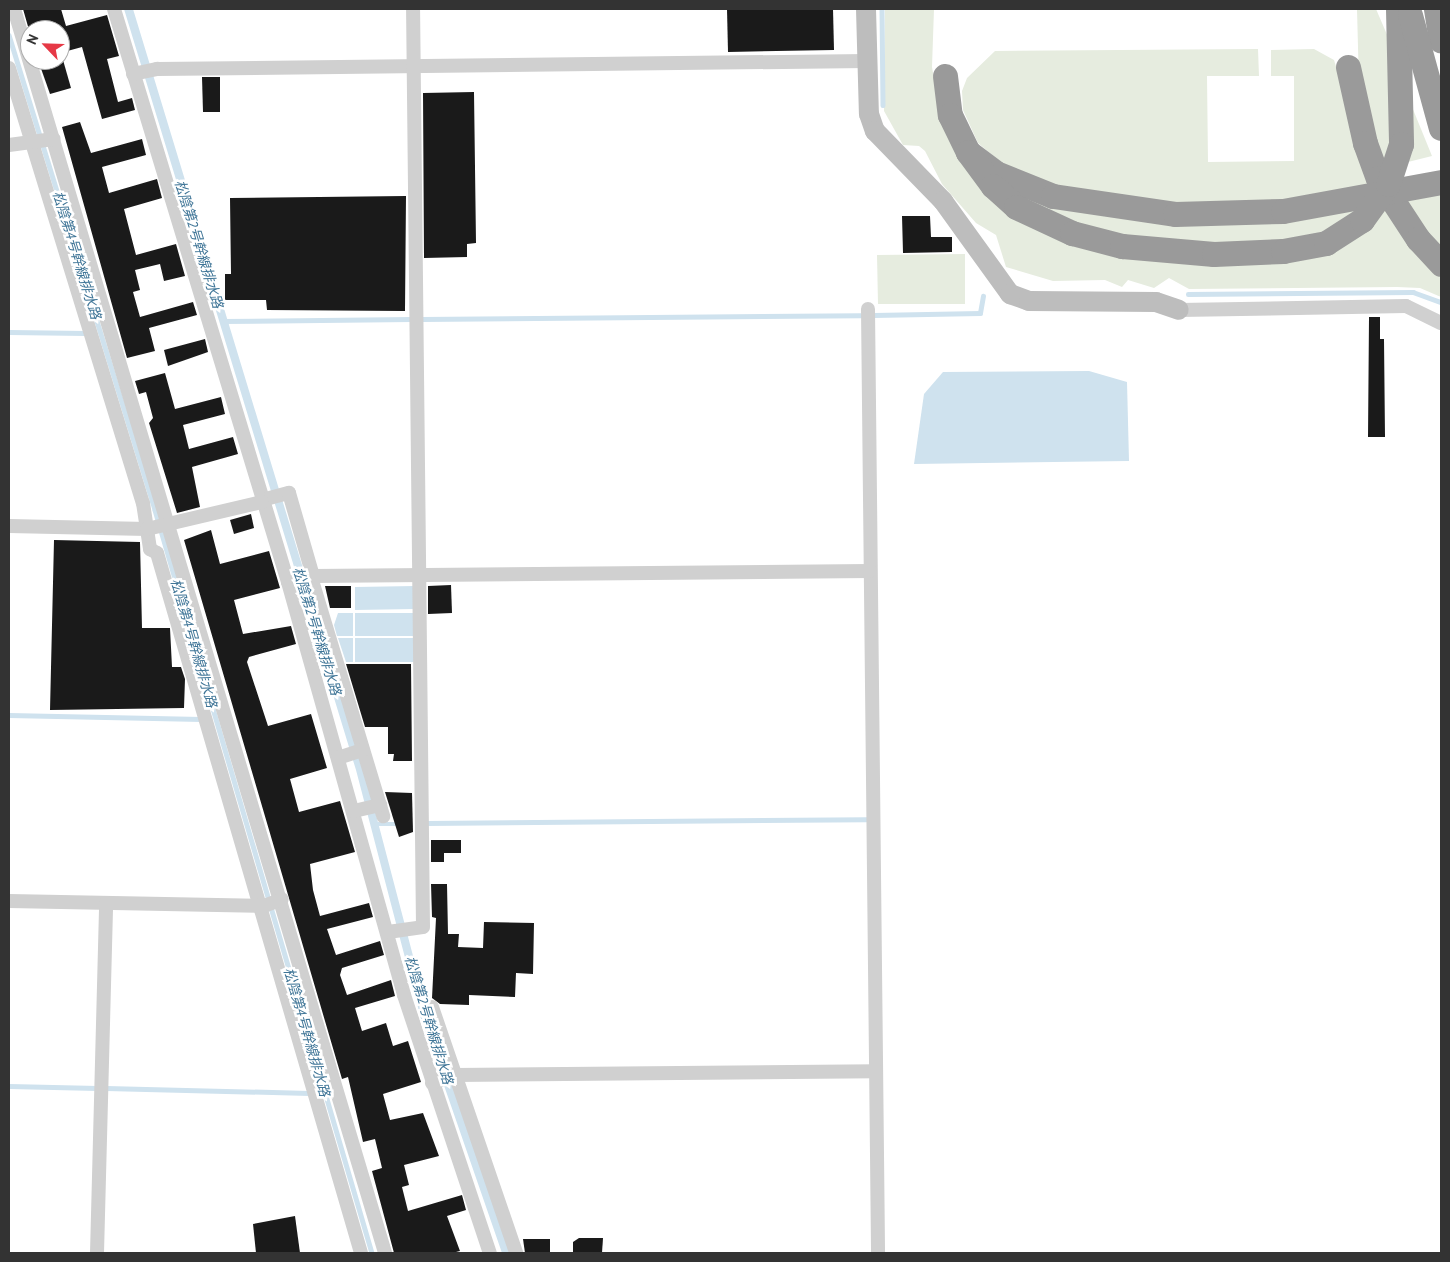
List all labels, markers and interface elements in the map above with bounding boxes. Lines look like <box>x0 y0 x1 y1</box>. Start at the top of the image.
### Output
north arrow <box>20 20 70 70</box>
text: N <box>22 31 42 47</box>
water label: 松陰第2号幹線排水路 <box>171 178 227 310</box>
water label: 松陰第4号幹線排水路 <box>49 189 105 321</box>
water label: 松陰第2号幹線排水路 <box>289 565 345 697</box>
water label: 松陰第4号幹線排水路 <box>168 577 220 709</box>
water label: 松陰第2号幹線排水路 <box>401 954 457 1086</box>
water label: 松陰第4号幹線排水路 <box>281 966 333 1098</box>

